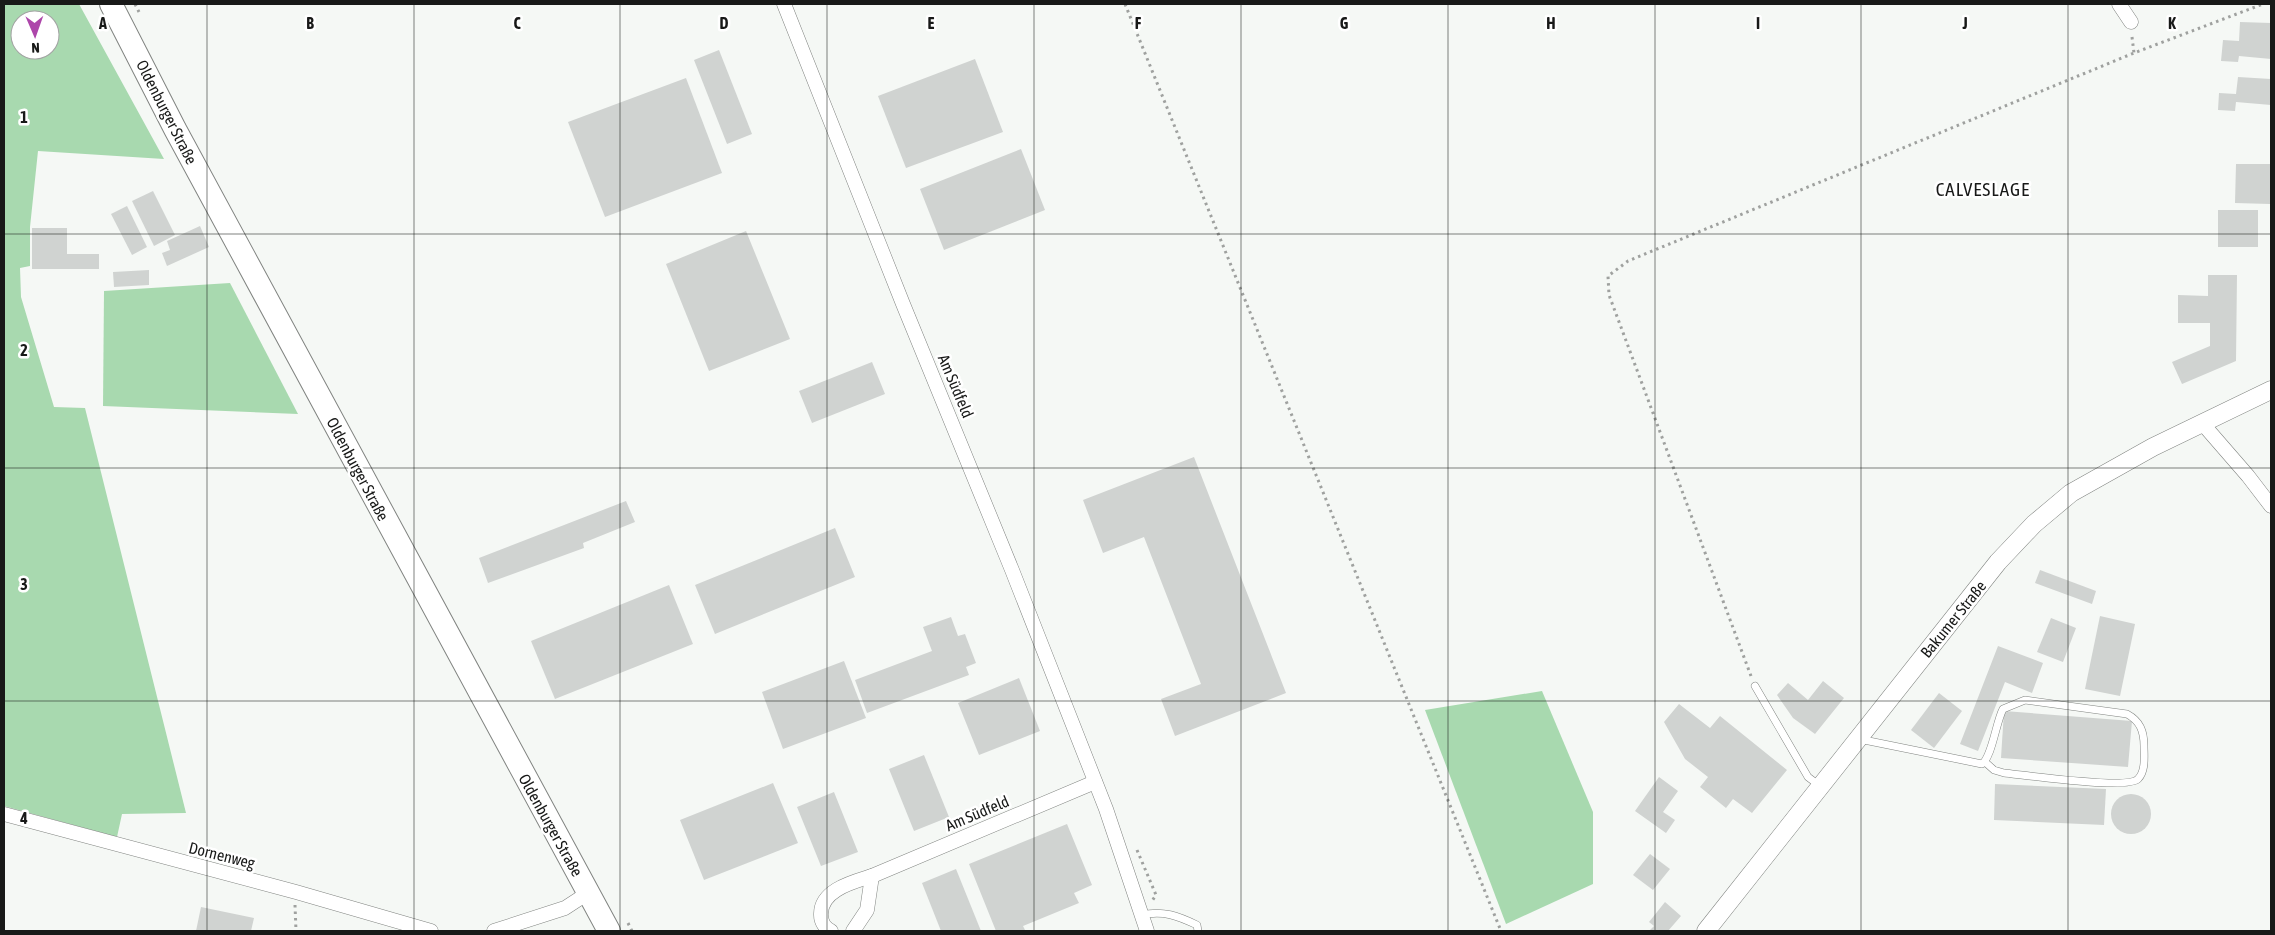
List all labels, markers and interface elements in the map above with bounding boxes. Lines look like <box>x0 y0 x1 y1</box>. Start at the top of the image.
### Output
north arrow <box>10 10 60 60</box>
text: A <box>98 14 107 32</box>
text: B <box>306 14 314 32</box>
text: C <box>513 14 521 32</box>
text: D <box>720 14 729 32</box>
text: E <box>928 14 935 32</box>
text: F <box>1135 14 1142 32</box>
text: G <box>1340 14 1349 32</box>
text: H <box>1546 14 1556 32</box>
text: I <box>1756 14 1760 32</box>
text: J <box>1961 14 1968 32</box>
text: K <box>2168 14 2176 32</box>
text: N <box>31 40 40 56</box>
street label: Oldenburger Straße <box>132 57 201 167</box>
text: 1 <box>20 108 28 126</box>
district label: CALVESLAGE <box>1936 178 2030 200</box>
text: 2 <box>20 341 28 359</box>
street label: Am Südfeld <box>935 352 977 420</box>
street label: Oldenburger Straße <box>322 414 393 524</box>
text: 3 <box>20 575 28 593</box>
street label: Bakumer Straße <box>1917 577 1989 661</box>
street label: Oldenburger Straße <box>515 771 587 880</box>
street label: Am Südfeld <box>943 792 1011 834</box>
text: 4 <box>19 809 28 827</box>
street label: Dornenweg <box>187 838 257 873</box>

